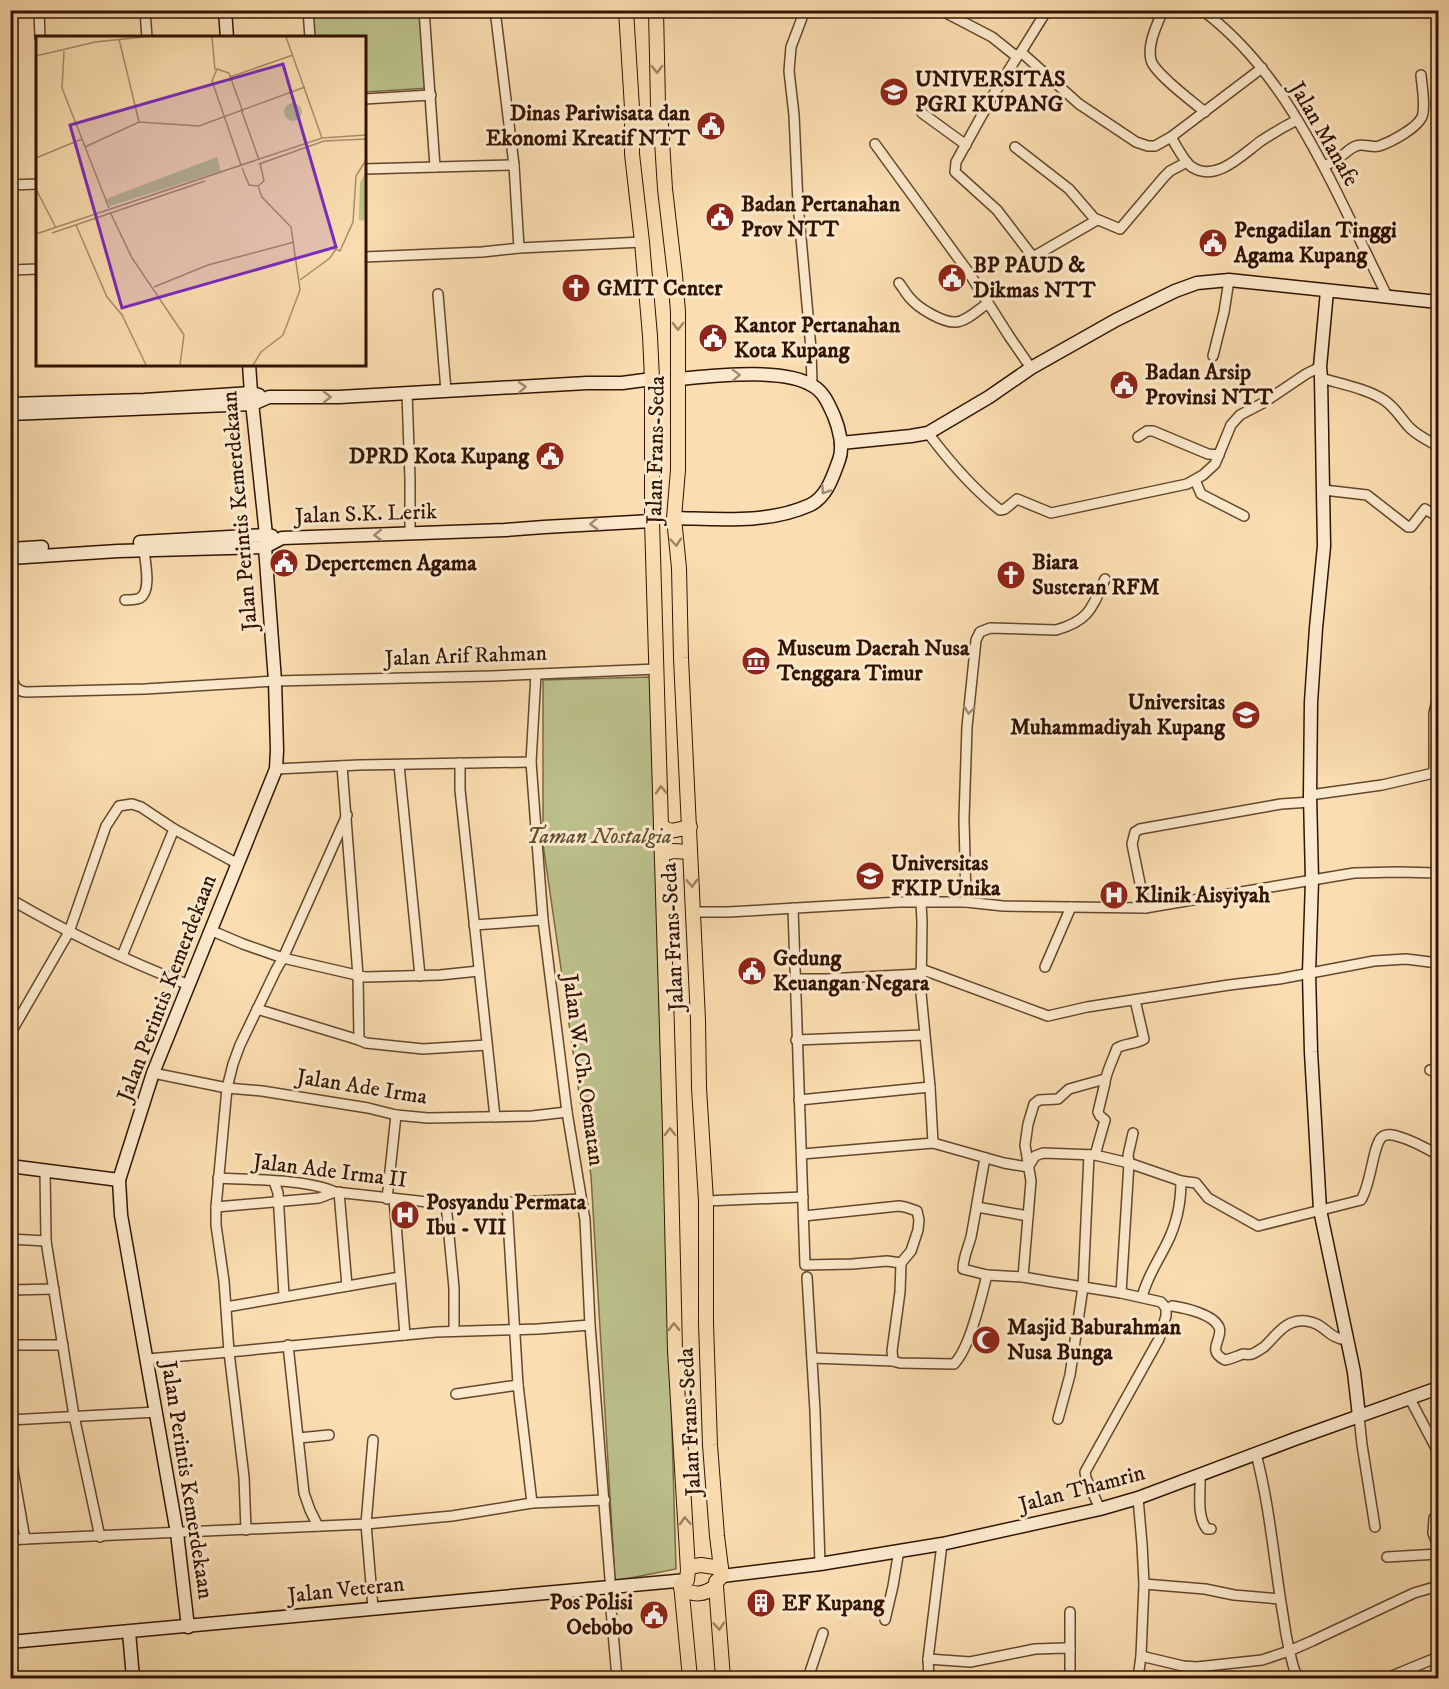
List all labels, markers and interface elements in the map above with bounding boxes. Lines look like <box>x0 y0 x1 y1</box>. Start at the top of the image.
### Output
inset map <box>36 36 366 366</box>
one-way arrow <box>651 64 663 73</box>
place label: UNIVERSITAS PGRI KUPANG <box>915 66 1066 118</box>
street label: Jalan Manafe <box>1282 75 1365 191</box>
school or university icon: UNIVERSITAS PGRI KUPANG <box>878 76 910 108</box>
place label: Dinas Pariwisata dan Ekonomi Kreatif NTT <box>486 100 691 152</box>
public building icon: Dinas Pariwisata dan Ekonomi Kreatif NTT <box>695 110 727 142</box>
place label: Badan Pertanahan Prov NTT <box>741 191 901 243</box>
public building icon: Badan Pertanahan Prov NTT <box>704 201 736 233</box>
place label: Pengadilan Tinggi Agama Kupang <box>1233 217 1397 269</box>
public building icon: Pengadilan Tinggi Agama Kupang <box>1197 227 1229 259</box>
place label: BP PAUD & Dikmas NTT <box>973 252 1096 304</box>
public building icon: BP PAUD & Dikmas NTT <box>936 262 968 294</box>
church icon: GMIT Center <box>560 272 592 304</box>
place label: GMIT Center <box>597 275 723 302</box>
place label: Kantor Pertanahan Kota Kupang <box>734 312 901 364</box>
one-way arrow <box>672 321 684 330</box>
public building icon: Kantor Pertanahan Kota Kupang <box>697 322 729 354</box>
place label: Badan Arsip Provinsi NTT <box>1145 359 1273 411</box>
one-way arrow <box>731 369 740 382</box>
public building icon: Badan Arsip Provinsi NTT <box>1108 369 1140 401</box>
street label: Jalan Frans-Seda <box>641 375 671 526</box>
one-way arrow <box>517 380 526 393</box>
street label: Jalan Perintis Kemerdekaan <box>216 389 264 634</box>
one-way arrow <box>323 391 332 403</box>
public building icon: DPRD Kota Kupang <box>534 440 566 472</box>
place label: DPRD Kota Kupang <box>349 443 530 470</box>
one-way arrow <box>820 484 832 494</box>
street label: Jalan S.K. Lerik <box>293 498 437 530</box>
one-way arrow <box>589 518 598 531</box>
one-way arrow <box>374 528 383 541</box>
one-way arrow <box>670 537 683 546</box>
public building icon: Depertemen Agama <box>268 547 300 579</box>
place label: Biara Susteran RFM <box>1032 549 1160 601</box>
place label: Depertemen Agama <box>305 550 477 577</box>
church icon: Biara Susteran RFM <box>995 559 1027 591</box>
place label: Museum Daerah Nusa Tenggara Timur <box>776 635 970 687</box>
street label: Jalan Arif Rahman <box>382 640 548 672</box>
museum icon: Museum Daerah Nusa Tenggara Timur <box>740 645 772 677</box>
place label: Universitas Muhammadiyah Kupang <box>1010 689 1226 741</box>
school or university icon: Universitas Muhammadiyah Kupang <box>1230 699 1262 731</box>
one-way arrow <box>963 706 976 715</box>
one-way arrow <box>654 785 667 794</box>
park label: Taman Nostalgia <box>527 823 672 850</box>
place label: Universitas FKIP Unika <box>891 850 1001 902</box>
school or university icon: Universitas FKIP Unika <box>854 860 886 892</box>
street label: Jalan Frans-Seda <box>656 861 690 1014</box>
street label: Jalan Perintis Kemerdekaan <box>111 870 223 1107</box>
one-way arrow <box>685 879 698 888</box>
hospital icon: Klinik Aisyiyah <box>1098 879 1130 911</box>
place label: Klinik Aisyiyah <box>1135 882 1270 909</box>
place label: Gedung Keuangan Negara <box>773 945 930 997</box>
public building icon: Gedung Keuangan Negara <box>736 955 768 987</box>
street label: Jalan W. Ch. Oematan <box>556 970 610 1168</box>
street label: Jalan Ade Irma <box>293 1063 430 1111</box>
one-way arrow <box>664 1127 677 1136</box>
street label: Jalan Ade Irma II <box>250 1148 408 1194</box>
place label: Posyandu Permata Ibu - VII <box>426 1189 587 1241</box>
hospital icon: Posyandu Permata Ibu - VII <box>389 1199 421 1231</box>
place label: Masjid Baburahman Nusa Bunga <box>1007 1314 1182 1366</box>
one-way arrow <box>668 1322 681 1331</box>
mosque icon: Masjid Baburahman Nusa Bunga <box>970 1324 1002 1356</box>
street label: Jalan Frans-Seda <box>673 1346 707 1499</box>
street label: Jalan Perintis Kemerdekaan <box>155 1357 219 1601</box>
street label: Jalan Thamrin <box>1014 1459 1148 1519</box>
one-way arrow <box>679 1517 692 1526</box>
street label: Jalan Veteran <box>284 1570 406 1610</box>
building icon: EF Kupang <box>745 1587 777 1619</box>
place label: Pos Polisi Oebobo <box>550 1589 633 1641</box>
place label: EF Kupang <box>782 1590 886 1617</box>
public building icon: Pos Polisi Oebobo <box>638 1599 670 1631</box>
one-way arrow <box>712 1621 725 1630</box>

